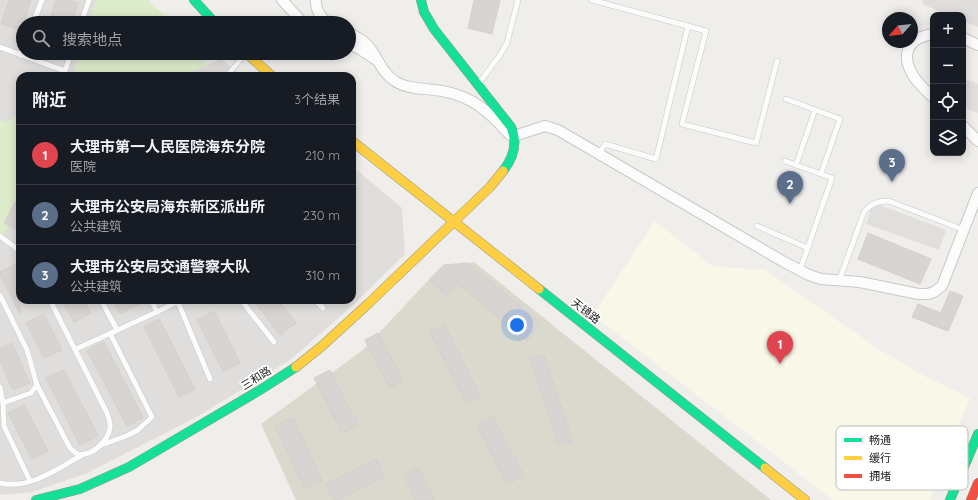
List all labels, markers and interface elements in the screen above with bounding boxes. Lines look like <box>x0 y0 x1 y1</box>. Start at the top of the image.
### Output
north arrow <box>882 12 918 48</box>
map controls <box>930 12 966 156</box>
button: + <box>930 12 966 48</box>
search box <box>16 16 356 60</box>
icon: search <box>30 27 52 49</box>
text: 搜索地点 <box>62 30 122 49</box>
button: − <box>930 48 966 84</box>
button: locate <box>930 84 966 120</box>
text: 附近 <box>32 89 66 110</box>
text: 3个结果 <box>294 91 340 107</box>
button: layers <box>930 120 966 156</box>
text: 大理市第一人民医院海东分院 <box>70 137 265 156</box>
text: 1 <box>42 147 48 163</box>
text: 210 m <box>305 147 340 163</box>
pin: 3 <box>879 149 905 182</box>
text: 医院 <box>70 158 96 174</box>
pin: 2 <box>777 171 803 204</box>
text: 大理市公安局海东新区派出所 <box>70 197 265 216</box>
text: 2 <box>41 207 49 223</box>
text: 230 m <box>303 207 340 223</box>
text: 公共建筑 <box>70 218 122 234</box>
text: 大理市公安局交通警察大队 <box>70 257 250 276</box>
text: 3 <box>42 267 48 283</box>
text: 310 m <box>305 267 340 283</box>
text: 公共建筑 <box>70 278 122 294</box>
street label: 天镜路 <box>569 295 603 327</box>
your location <box>507 315 527 335</box>
pin: 1 <box>767 331 793 364</box>
street label: 三和路 <box>238 363 274 393</box>
legend <box>836 426 968 490</box>
text: 畅通 <box>869 433 891 447</box>
text: 缓行 <box>869 451 891 465</box>
text: 拥堵 <box>869 469 891 483</box>

